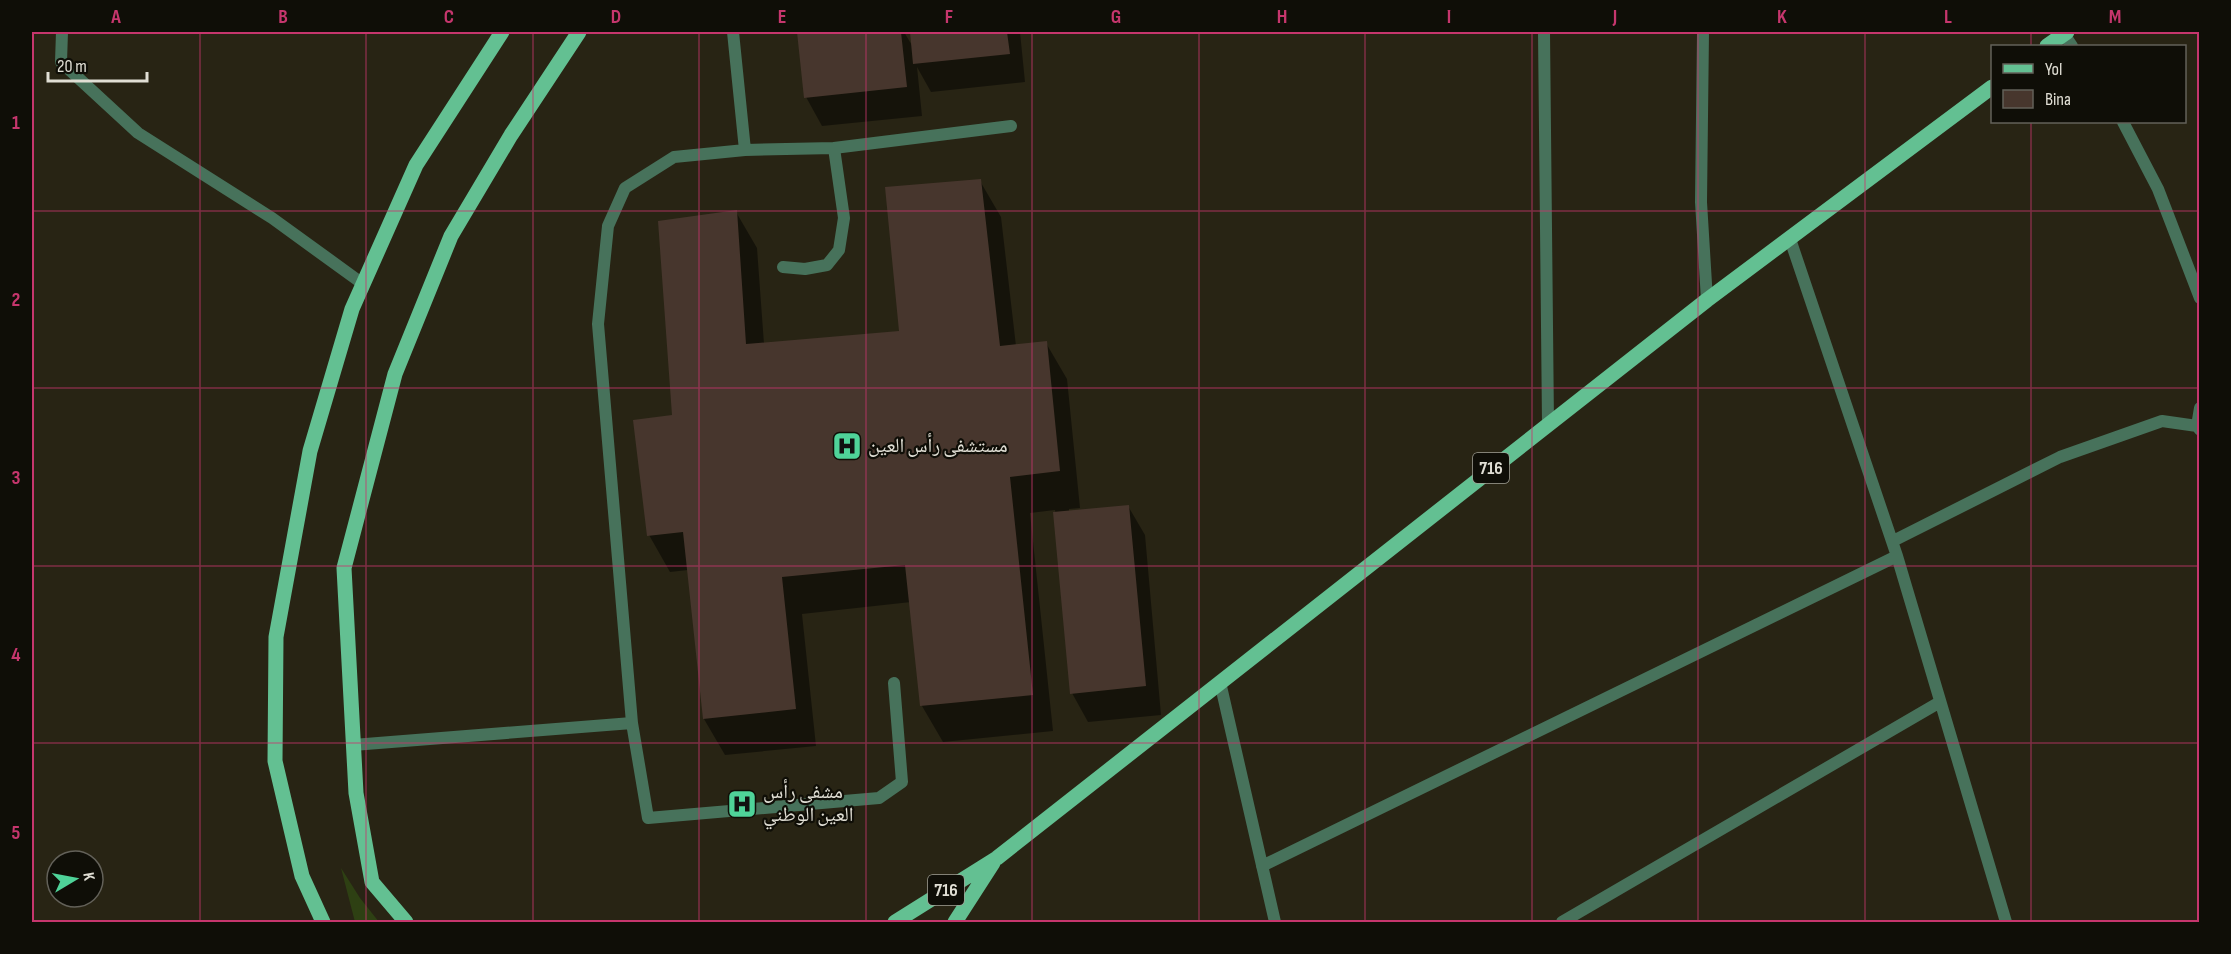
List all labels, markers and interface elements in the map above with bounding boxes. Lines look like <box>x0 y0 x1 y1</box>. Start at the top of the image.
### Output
text: A <box>110 5 121 29</box>
text: B <box>278 5 288 29</box>
text: C <box>444 5 454 29</box>
text: D <box>611 5 621 29</box>
text: E <box>778 5 786 29</box>
text: F <box>945 5 953 29</box>
text: G <box>1111 5 1121 29</box>
text: H <box>1277 5 1287 29</box>
text: I <box>1447 5 1451 29</box>
text: J <box>1612 5 1617 29</box>
text: K <box>1777 5 1787 29</box>
text: L <box>1944 5 1952 29</box>
text: M <box>2109 5 2121 29</box>
scale bar <box>48 45 147 83</box>
legend <box>1991 45 2186 123</box>
text: 20 m <box>57 56 87 77</box>
text: Yol <box>2045 59 2062 80</box>
text: Bina <box>2045 89 2071 110</box>
text: 1 <box>12 111 20 135</box>
text: 2 <box>12 288 20 312</box>
hospital icon: مستشفى رأس العين <box>831 430 863 462</box>
place label: مستشفى رأس العين <box>868 433 1008 458</box>
road number: 716 <box>1473 453 1509 483</box>
text: 3 <box>12 466 21 490</box>
text: 4 <box>11 643 21 667</box>
place label: مشفى رأس العين الوطني <box>763 779 854 830</box>
hospital icon: مشفى رأس العين الوطني <box>726 788 758 820</box>
text: 5 <box>12 821 21 845</box>
north arrow <box>45 849 105 909</box>
text: K <box>78 871 98 882</box>
road number: 716 <box>928 875 964 905</box>

